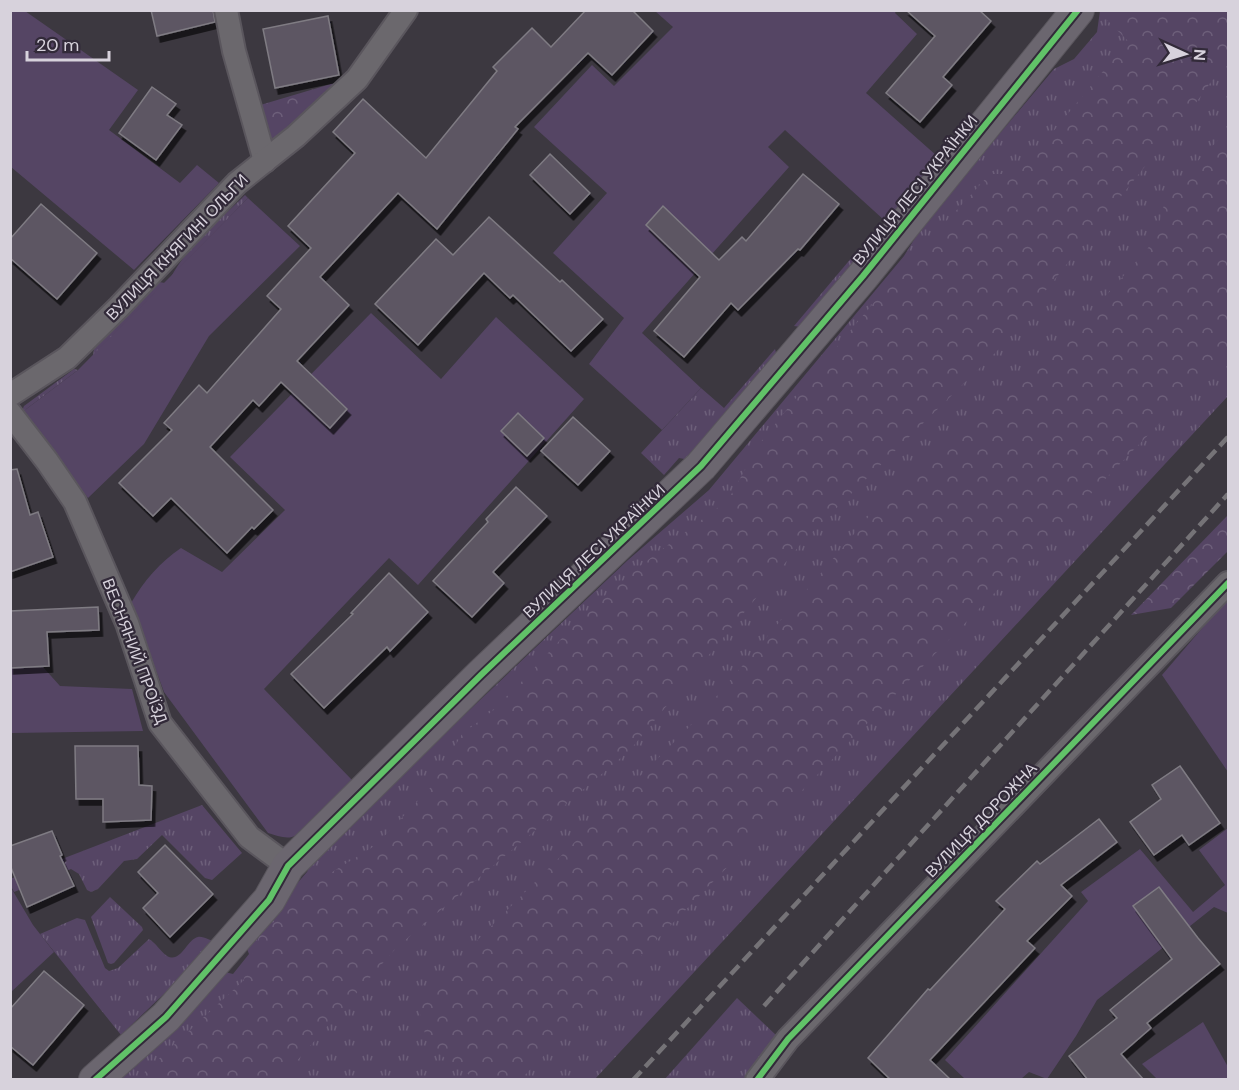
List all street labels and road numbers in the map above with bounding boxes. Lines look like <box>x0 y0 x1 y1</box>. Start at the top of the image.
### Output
street label: ВУЛИЦЯ ЛЕСІ УКРАЇНКИ <box>848 111 982 269</box>
street label: ВУЛИЦЯ КНЯГИНІ ОЛЬГИ <box>101 169 253 325</box>
street label: ВУЛИЦЯ ЛЕСІ УКРАЇНКИ <box>518 479 670 623</box>
street label: ВЕСНЯНИЙ ПРОЇЗД <box>98 575 172 727</box>
street label: ВУЛИЦЯ ДОРОЖНА <box>921 758 1042 882</box>

